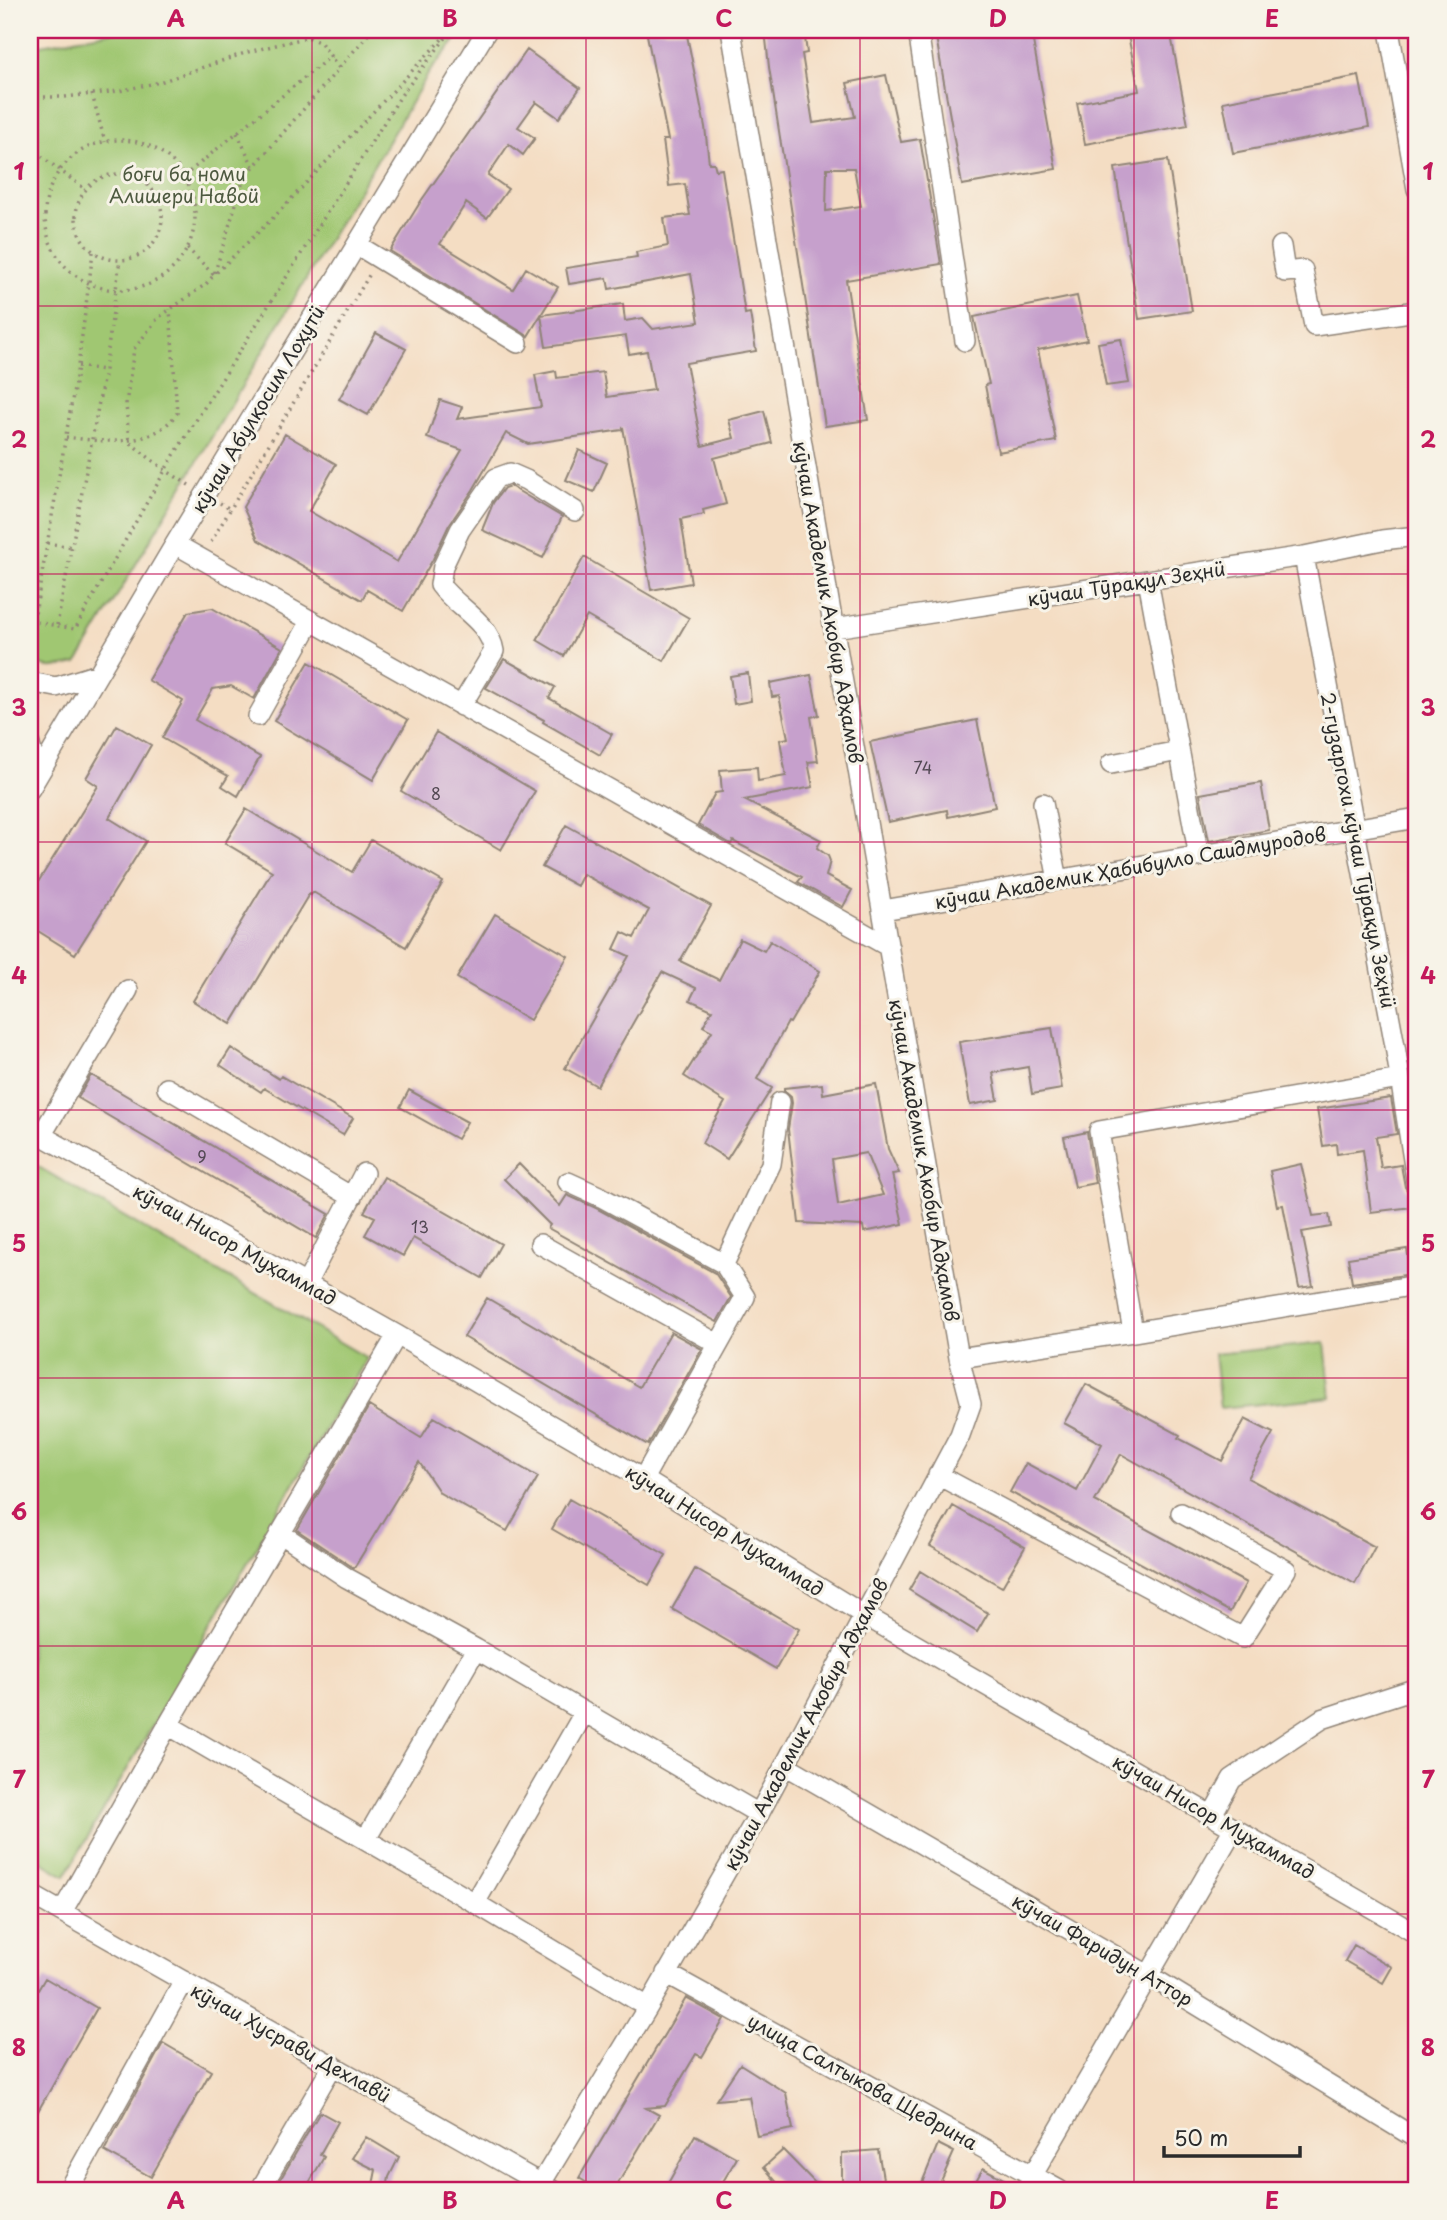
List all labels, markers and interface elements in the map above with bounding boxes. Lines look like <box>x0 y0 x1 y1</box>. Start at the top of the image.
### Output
text: A <box>167 0 185 35</box>
text: B <box>442 0 458 35</box>
text: C <box>715 0 733 35</box>
text: D <box>989 0 1007 35</box>
text: E <box>1265 0 1279 35</box>
text: 1 <box>14 153 25 188</box>
text: 1 <box>1423 153 1434 188</box>
park label: боғи ба номи Алишери Навоӣ <box>109 159 259 209</box>
street label: кӯчаи Абулқосим Лоҳутӣ <box>184 300 330 518</box>
text: 2 <box>11 421 27 456</box>
text: 2 <box>1420 421 1436 456</box>
street label: кӯчаи Академик Акобир Адҳамов <box>787 438 871 766</box>
street label: кӯчаи Тӯрақул Зеҳнӣ <box>1025 554 1227 612</box>
text: 3 <box>11 689 27 724</box>
text: 3 <box>1420 689 1436 724</box>
street label: 2-гузаргохи кӯчаи Тӯрақул Зеҳнӣ <box>1315 690 1403 1010</box>
house number: 74 <box>914 755 932 779</box>
house number: 8 <box>431 781 441 805</box>
street label: кӯчаи Академик Ҳабибулло Саидмуродов <box>932 819 1328 915</box>
text: 4 <box>11 957 27 992</box>
text: 4 <box>1420 957 1436 992</box>
street label: кӯчаи Академик Акобир Адҳамов <box>883 996 967 1324</box>
house number: 9 <box>197 1144 207 1168</box>
street label: кӯчаи Нисор Муҳаммад <box>128 1176 342 1312</box>
house number: 13 <box>411 1214 429 1238</box>
text: 5 <box>12 1225 26 1260</box>
text: 5 <box>1421 1225 1435 1260</box>
street label: кӯчаи Нисор Муҳаммад <box>620 1457 830 1603</box>
text: 6 <box>11 1493 27 1528</box>
text: 6 <box>1420 1493 1436 1528</box>
street label: кӯчаи Академик Акобир Адҳамов <box>716 1573 894 1875</box>
street label: кӯчаи Нисор Муҳаммад <box>1108 1747 1320 1885</box>
text: 7 <box>12 1761 26 1796</box>
text: 7 <box>1421 1761 1435 1796</box>
street label: кӯчаи Фаридун Аттор <box>1007 1886 1199 2012</box>
street label: кӯчаи Хусрави Дехлавӣ <box>186 1975 396 2109</box>
street label: улица Салтыкова Щедрина <box>743 2006 983 2156</box>
text: 8 <box>12 2029 26 2064</box>
text: 8 <box>1421 2029 1435 2064</box>
scale bar <box>1164 2115 1300 2159</box>
text: 50 m <box>1174 2121 1228 2153</box>
text: A <box>167 2182 185 2217</box>
text: B <box>442 2182 458 2217</box>
text: C <box>715 2182 733 2217</box>
text: D <box>989 2182 1007 2217</box>
text: E <box>1265 2182 1279 2217</box>

